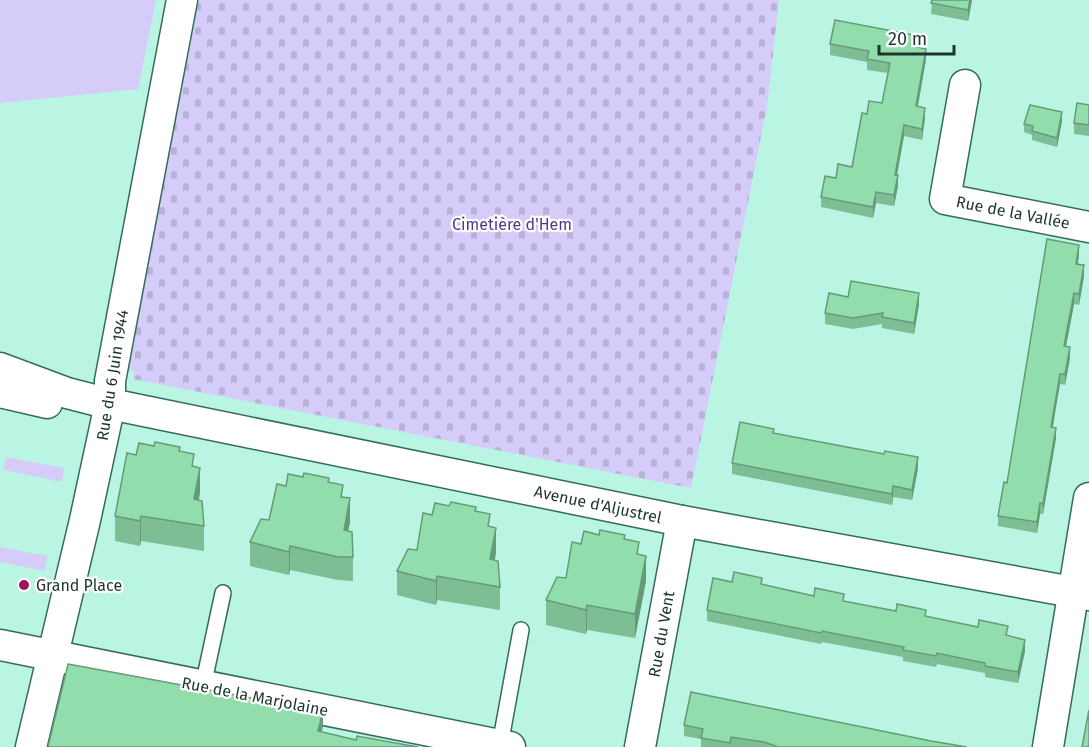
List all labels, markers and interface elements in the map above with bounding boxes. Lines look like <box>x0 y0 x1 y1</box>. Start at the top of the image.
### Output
scale bar <box>879 18 954 56</box>
text: 20 m <box>888 28 927 50</box>
street label: Rue de la Vallée <box>954 192 1071 233</box>
park label: Cimetière d'Hem <box>452 215 572 234</box>
street label: Rue du 6 Juin 1944 <box>93 308 132 442</box>
street label: Avenue d'Aljustrel <box>532 482 664 527</box>
place label: Grand Place <box>36 576 122 595</box>
marker: Grand Place <box>17 578 31 592</box>
street label: Rue du Vent <box>645 589 678 679</box>
street label: Rue de la Marjolaine <box>180 673 330 720</box>

